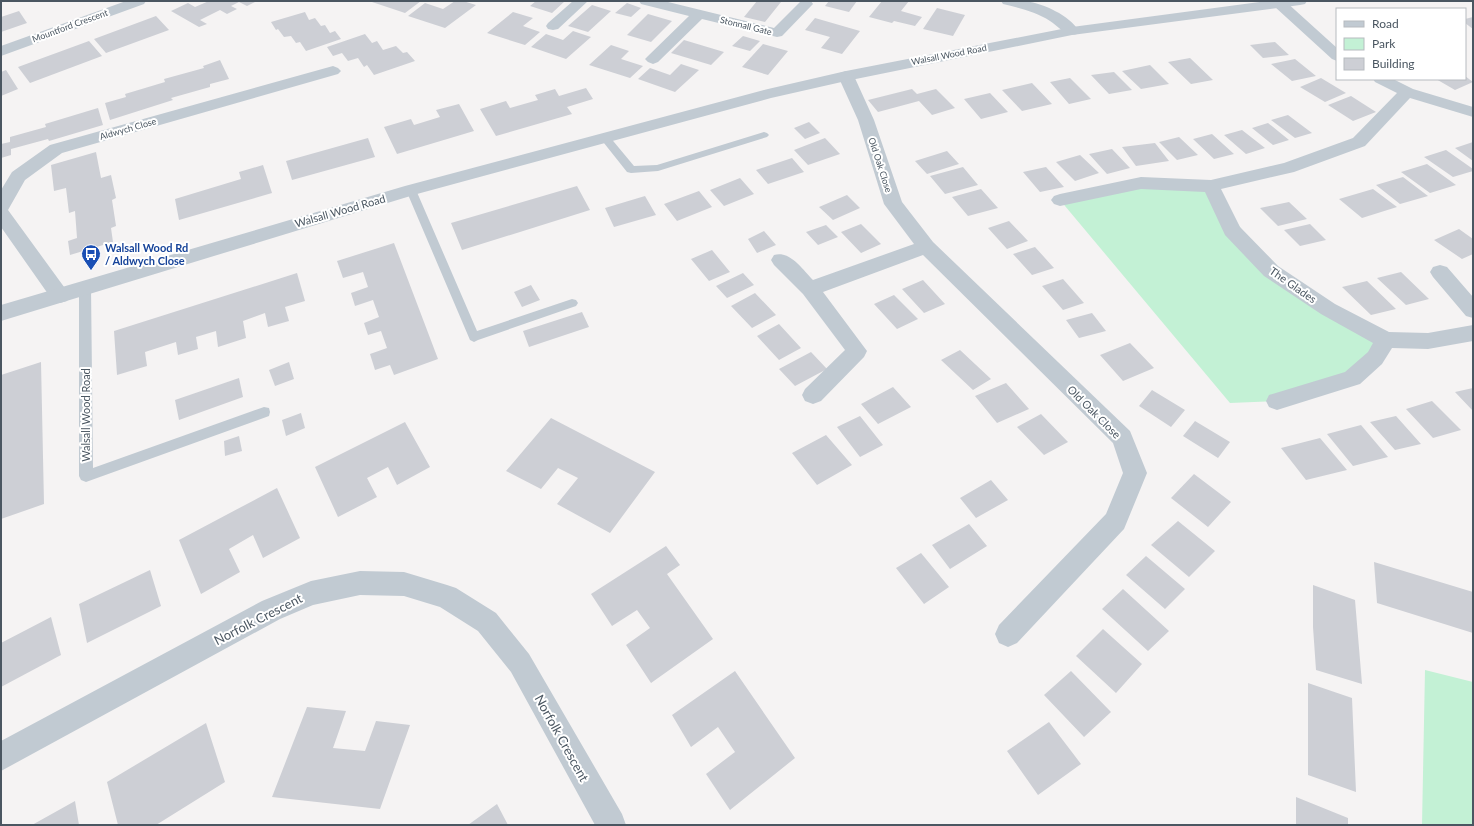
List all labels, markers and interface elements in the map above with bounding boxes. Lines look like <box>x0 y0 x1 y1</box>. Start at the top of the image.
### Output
street label: Mountford Crescent <box>30 6 110 44</box>
legend <box>1336 8 1466 80</box>
street label: Stonnall Gate <box>719 14 773 37</box>
text: Road <box>1372 16 1399 31</box>
text: Park <box>1372 36 1396 51</box>
street label: Walsall Wood Road <box>910 42 988 67</box>
text: Building <box>1372 56 1415 71</box>
street label: Aldwych Close <box>98 115 158 142</box>
street label: Old Oak Close <box>866 136 895 194</box>
street label: Walsall Wood Road <box>293 191 387 230</box>
place label: Walsall Wood Rd / Aldwych Close <box>105 241 188 267</box>
bus stop icon: Walsall Wood Rd / Aldwych Close <box>80 243 102 271</box>
street label: The Glades <box>1267 264 1319 306</box>
street label: Walsall Wood Road <box>79 368 92 462</box>
street label: Old Oak Close <box>1065 382 1124 441</box>
street label: Norfolk Crescent <box>211 590 305 648</box>
street label: Norfolk Crescent <box>532 692 593 785</box>

